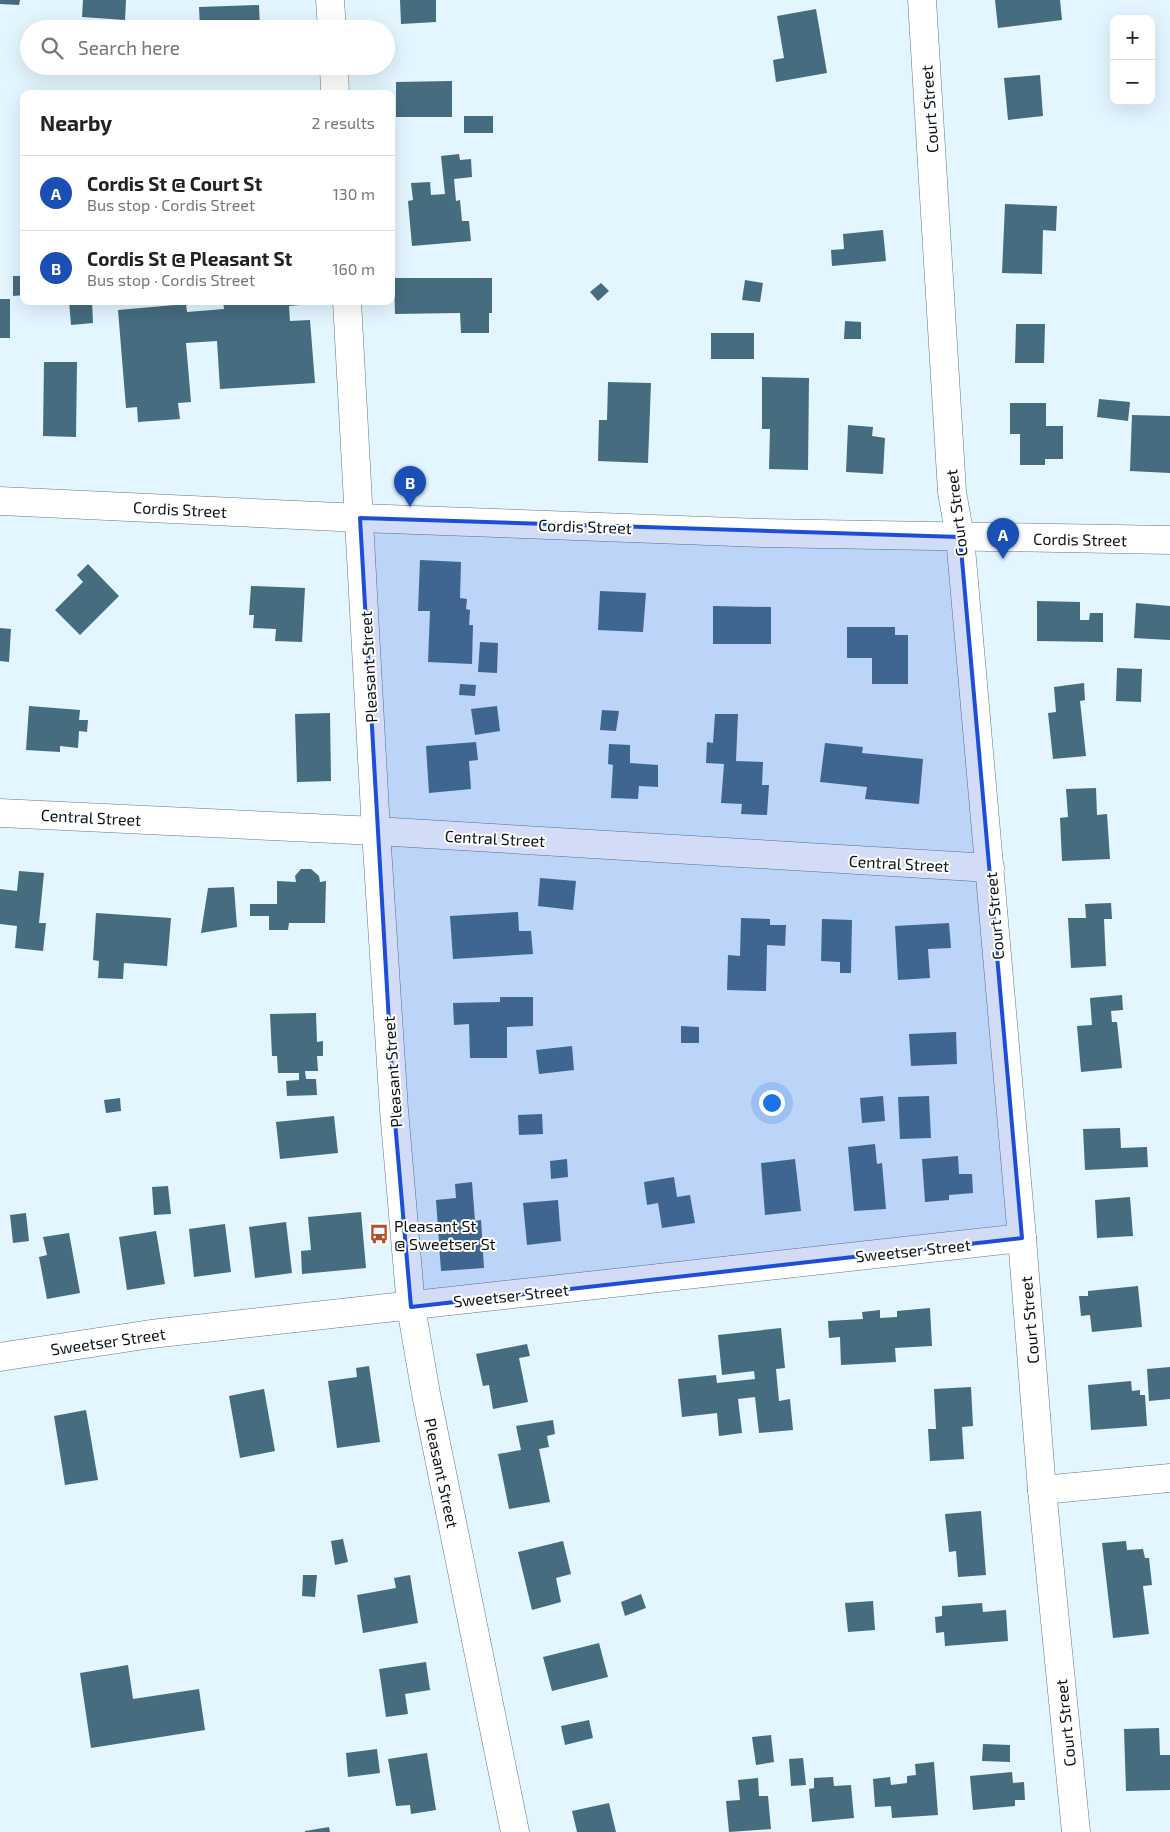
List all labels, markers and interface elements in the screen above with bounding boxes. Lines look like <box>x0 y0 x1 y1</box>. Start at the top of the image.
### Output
map controls <box>1110 15 1155 105</box>
button: + <box>1110 15 1155 60</box>
search box <box>20 20 395 75</box>
icon: search <box>38 34 66 62</box>
text: Search here <box>78 36 180 59</box>
button: − <box>1110 60 1155 105</box>
street label: Court Street <box>916 65 942 153</box>
text: Nearby <box>40 110 112 135</box>
text: 2 results <box>312 113 375 132</box>
text: Cordis St @ Court St <box>87 172 262 195</box>
text: A <box>51 184 61 203</box>
text: 130 m <box>333 184 375 203</box>
text: Bus stop · Cordis Street <box>87 195 255 214</box>
text: Cordis St @ Pleasant St <box>87 247 292 270</box>
text: B <box>51 259 61 278</box>
text: 160 m <box>332 259 375 278</box>
text: Bus stop · Cordis Street <box>87 270 255 289</box>
pin: B <box>394 466 426 507</box>
street label: Court Street <box>941 468 971 558</box>
street label: Cordis Street <box>133 497 227 521</box>
street label: Cordis Street <box>538 515 632 537</box>
pin: A <box>987 518 1019 559</box>
street label: Cordis Street <box>1033 529 1127 549</box>
street label: Pleasant Street <box>356 611 380 723</box>
street label: Central Street <box>40 805 142 829</box>
street label: Central Street <box>444 826 546 850</box>
street label: Central Street <box>848 851 950 875</box>
street label: Court Street <box>981 871 1007 961</box>
street label: Pleasant Street <box>379 1016 405 1128</box>
your location <box>759 1090 785 1116</box>
place label: Pleasant St @ Sweetser St <box>394 1216 496 1253</box>
bus stop icon: Pleasant St @ Sweetser St <box>368 1223 390 1245</box>
street label: Sweetser Street <box>854 1234 972 1266</box>
street label: Court Street <box>1016 1275 1042 1365</box>
street label: Sweetser Street <box>452 1279 570 1311</box>
street label: Sweetser Street <box>49 1324 167 1358</box>
street label: Pleasant Street <box>421 1416 463 1530</box>
street label: Court Street <box>1051 1678 1079 1768</box>

